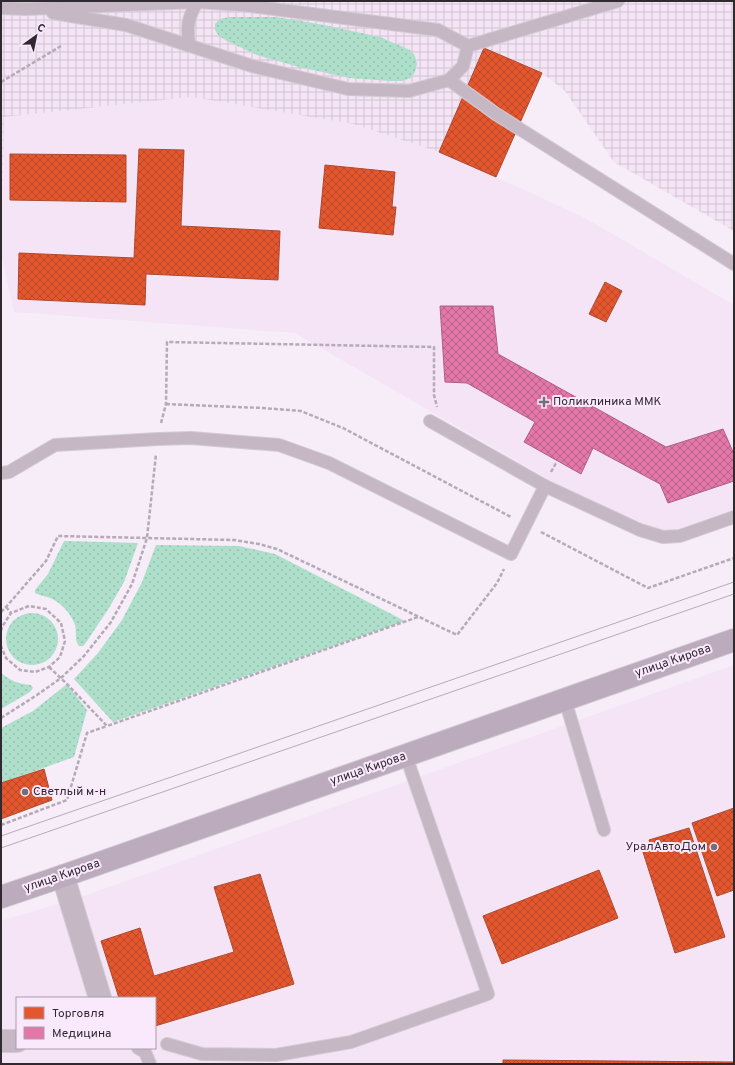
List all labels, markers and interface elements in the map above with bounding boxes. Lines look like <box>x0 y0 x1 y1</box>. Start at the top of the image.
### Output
north arrow <box>16 16 56 56</box>
text: С <box>34 21 48 36</box>
place label: Поликлиника ММК <box>553 394 661 410</box>
marker: Поликлиника ММК <box>538 396 550 408</box>
street label: улица Кирова <box>633 641 713 681</box>
street label: улица Кирова <box>328 749 408 789</box>
place label: Светлый м-н <box>33 784 106 800</box>
marker: Светлый м-н <box>20 787 30 797</box>
place label: УралАвтоДом <box>626 839 706 855</box>
marker: УралАвтоДом <box>709 842 719 852</box>
street label: улица Кирова <box>22 856 102 896</box>
legend <box>16 997 156 1049</box>
text: Торговля <box>52 1006 104 1022</box>
text: Медицина <box>52 1026 111 1042</box>

